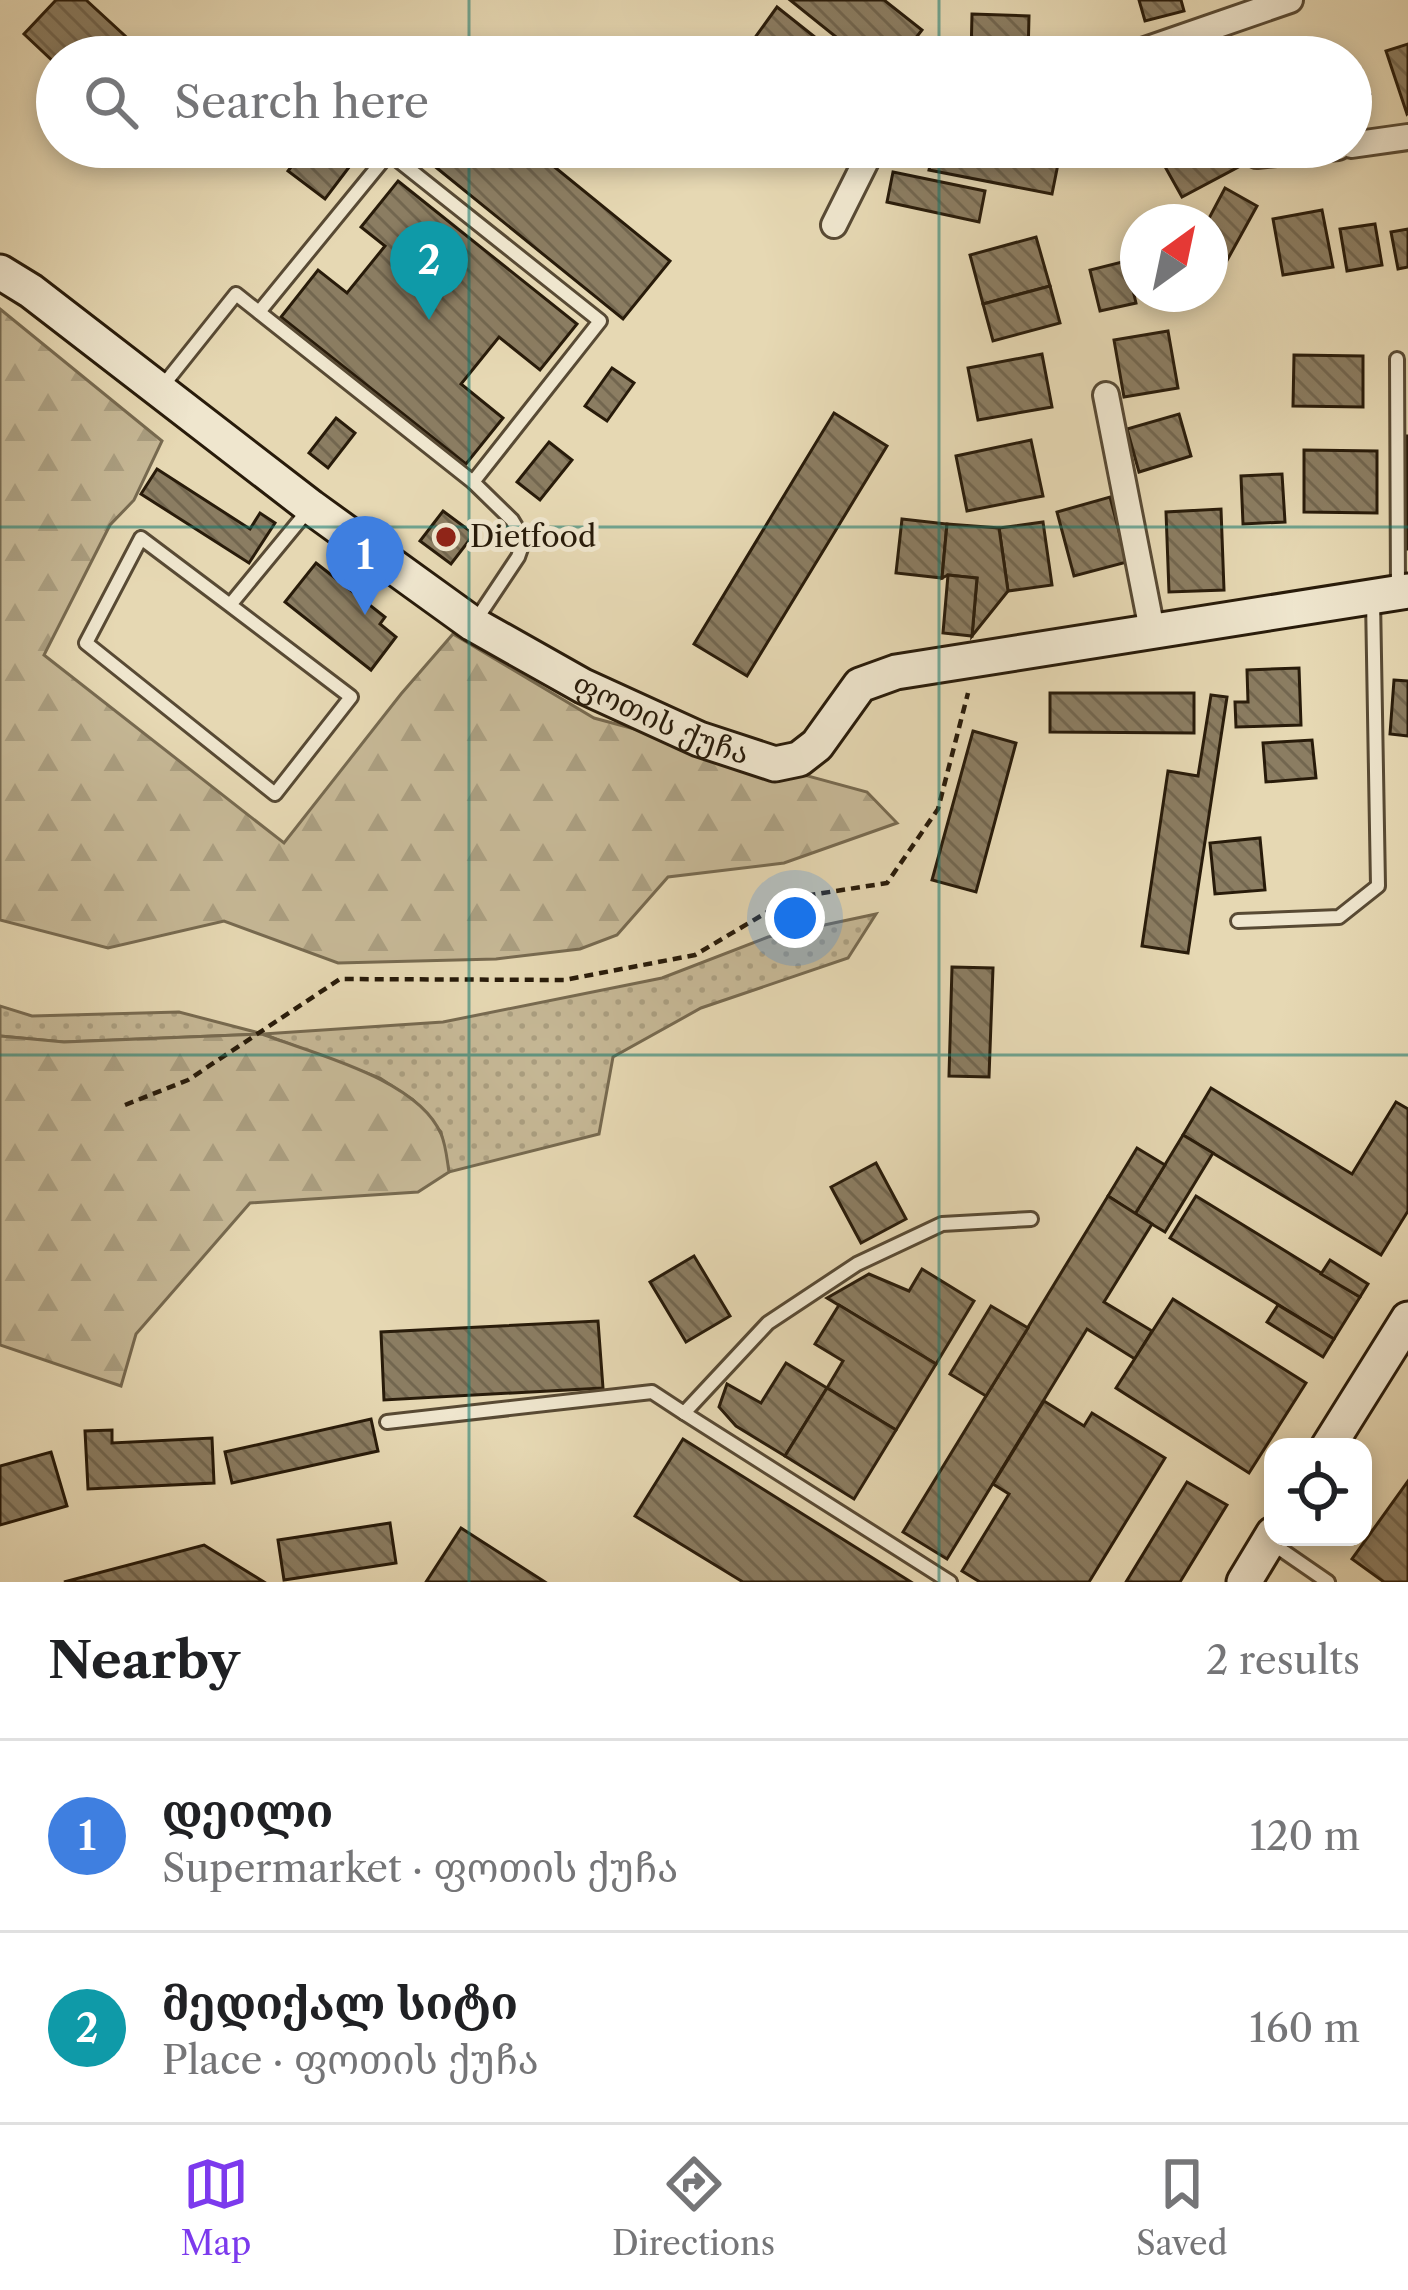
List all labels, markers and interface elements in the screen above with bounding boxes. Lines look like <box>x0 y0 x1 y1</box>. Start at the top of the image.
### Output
search box <box>36 36 1372 168</box>
icon: search <box>78 69 144 135</box>
text: Search here <box>174 74 429 130</box>
north arrow <box>1120 204 1228 312</box>
pin: 2 <box>390 221 468 320</box>
pin: 1 <box>326 516 404 615</box>
place label: Dietfood <box>470 518 596 555</box>
marker: Dietfood <box>433 524 459 550</box>
street label: ფოთის ქუჩა <box>567 665 754 772</box>
your location <box>765 888 825 948</box>
map controls <box>1264 1438 1372 1546</box>
button: locate <box>1264 1438 1372 1546</box>
text: Nearby <box>48 1629 240 1691</box>
text: 2 results <box>1206 1636 1360 1684</box>
text: დეილი <box>162 1783 333 1839</box>
text: 1 <box>78 1812 96 1860</box>
text: 120 m <box>1250 1812 1360 1860</box>
text: Supermarket · ფოთის ქუჩა <box>162 1844 678 1892</box>
text: მედიქალ სიტი <box>162 1975 518 2031</box>
text: 2 <box>75 2004 99 2052</box>
text: 160 m <box>1249 2004 1360 2052</box>
text: Place · ფოთის ქუჩა <box>162 2036 539 2084</box>
tab: Map <box>180 2151 251 2264</box>
tab: Directions <box>612 2151 775 2264</box>
tab: Saved <box>1136 2151 1228 2264</box>

